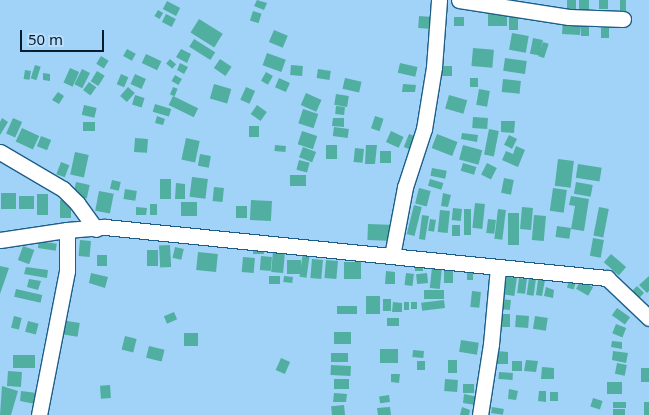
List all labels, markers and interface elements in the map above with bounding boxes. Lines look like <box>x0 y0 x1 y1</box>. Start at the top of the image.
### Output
scale bar <box>22 20 106 52</box>
text: 50 m <box>28 29 63 49</box>

